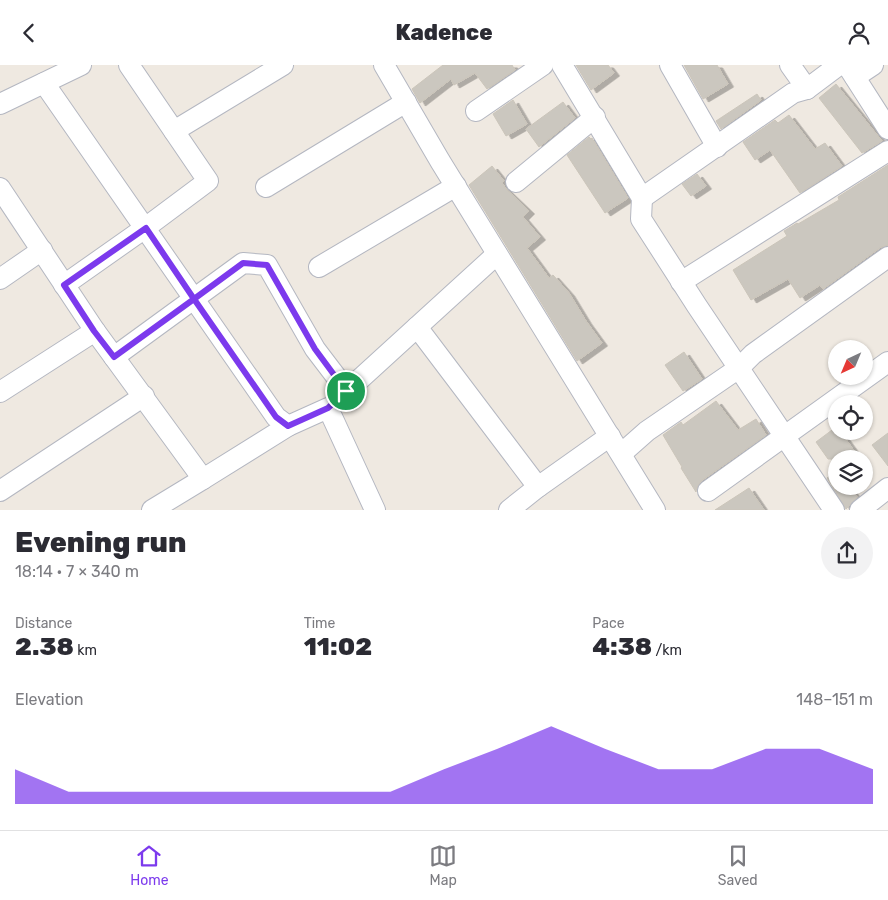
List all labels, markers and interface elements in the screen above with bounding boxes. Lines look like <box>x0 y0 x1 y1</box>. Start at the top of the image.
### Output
icon: back <box>15 19 43 47</box>
text: Kadence <box>395 19 493 46</box>
icon: person <box>845 19 873 47</box>
north arrow <box>828 340 872 385</box>
map controls <box>828 340 873 495</box>
pin <box>325 370 367 412</box>
icon: arrive <box>332 377 360 405</box>
button: locate <box>828 395 873 440</box>
button: layers <box>828 450 873 495</box>
text: Evening run <box>15 526 186 559</box>
button: share <box>821 527 873 579</box>
text: 18:14 · 7 × 340 m <box>15 562 139 581</box>
text: Distance <box>15 615 72 632</box>
text: Time <box>304 615 335 632</box>
text: Pace <box>592 615 624 632</box>
text: 2.38 <box>15 632 74 661</box>
text: 11:02 <box>304 632 372 661</box>
text: 4:38 <box>592 632 652 661</box>
text: km <box>74 642 97 659</box>
text: /km <box>652 642 682 659</box>
text: Elevation <box>15 690 84 709</box>
text: 148–151 m <box>796 690 873 709</box>
tab: Home <box>130 842 169 889</box>
tab: Map <box>429 842 457 889</box>
tab: Saved <box>718 842 758 889</box>

